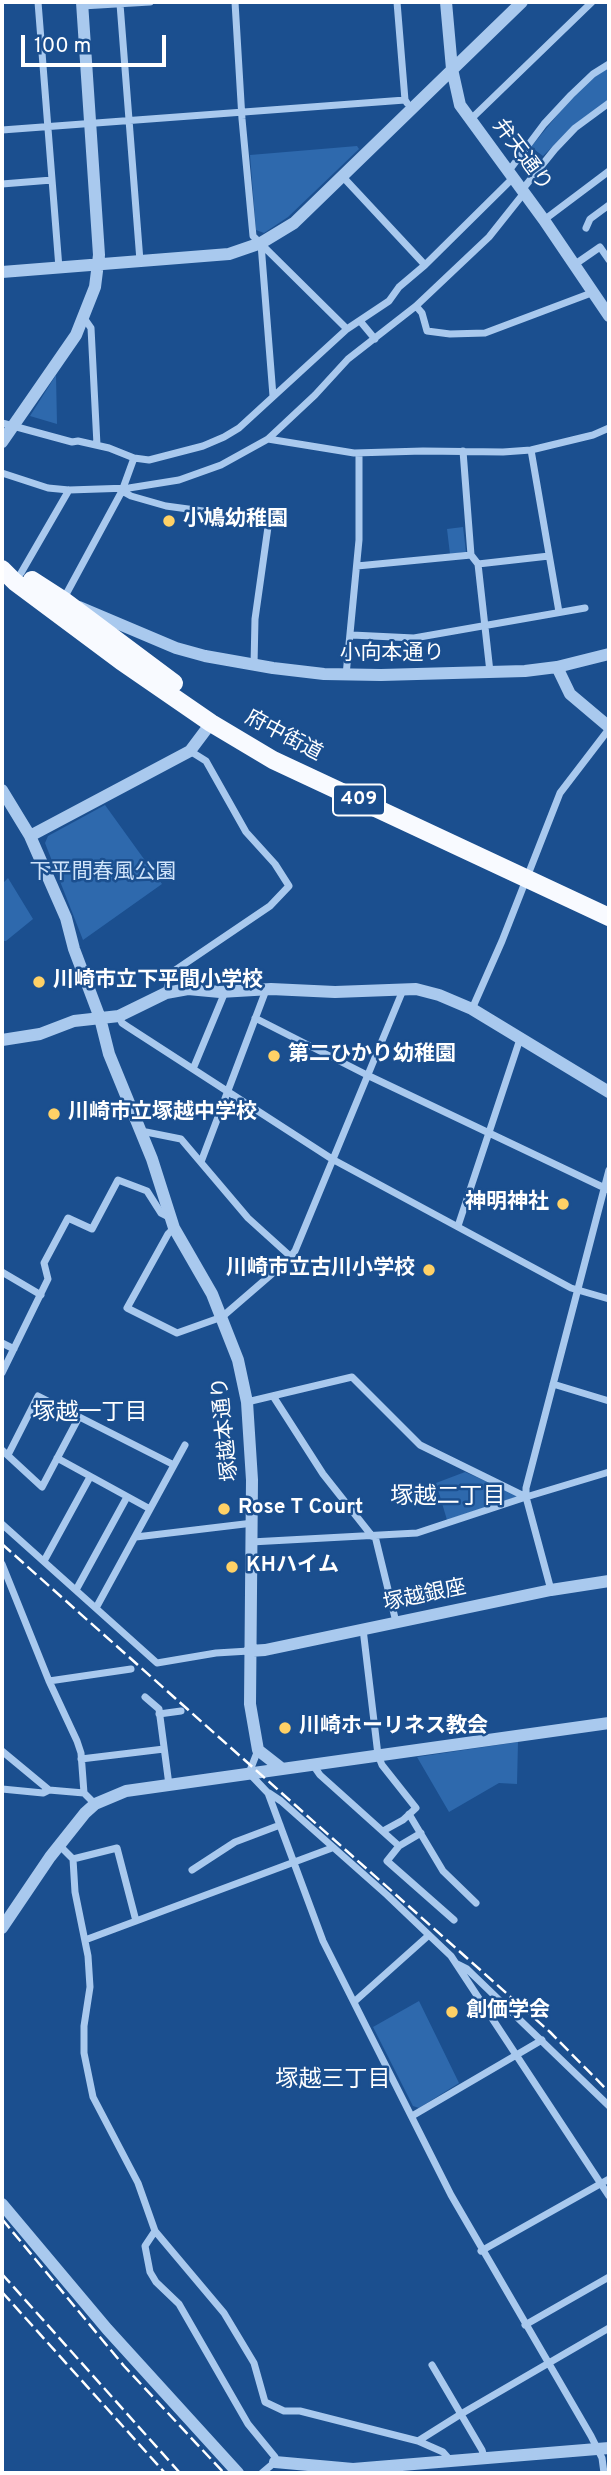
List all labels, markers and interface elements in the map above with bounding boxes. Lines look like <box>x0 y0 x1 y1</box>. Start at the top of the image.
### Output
scale bar <box>24 21 170 65</box>
text: 100 m <box>34 33 91 60</box>
street label: 弁天通り <box>486 115 556 197</box>
place label: 小鳩幼稚園 <box>183 508 288 534</box>
marker: 小鳩幼稚園 <box>161 513 177 529</box>
street label: 小向本通り <box>340 642 444 668</box>
street label: 府中街道 <box>240 706 326 768</box>
road number: 409 <box>333 785 385 816</box>
park label: 下平間春風公園 <box>30 861 176 887</box>
place label: 川崎市立下平間小学校 <box>53 969 263 995</box>
marker: 川崎市立下平間小学校 <box>31 974 47 990</box>
place label: 第二ひかり幼稚園 <box>288 1043 456 1069</box>
marker: 第二ひかり幼稚園 <box>266 1048 282 1064</box>
place label: 川崎市立塚越中学校 <box>68 1101 257 1127</box>
marker: 川崎市立塚越中学校 <box>46 1106 62 1122</box>
place label: 神明神社 <box>465 1191 549 1217</box>
marker: 神明神社 <box>555 1196 571 1212</box>
place label: 川崎市立古川小学校 <box>226 1257 415 1283</box>
marker: 川崎市立古川小学校 <box>421 1262 437 1278</box>
street label: 塚越本通り <box>209 1375 245 1483</box>
district label: 塚越一丁目 <box>33 1400 147 1428</box>
district label: 塚越二丁目 <box>391 1484 505 1512</box>
place label: Rose T Court <box>238 1496 363 1522</box>
marker: Rose T Court <box>216 1501 232 1517</box>
place label: KHハイム <box>246 1554 339 1580</box>
marker: KHハイム <box>224 1559 240 1575</box>
street label: 塚越銀座 <box>381 1576 469 1618</box>
place label: 川崎ホーリネス教会 <box>299 1715 488 1741</box>
marker: 川崎ホーリネス教会 <box>277 1720 293 1736</box>
place label: 創価学会 <box>466 1999 550 2025</box>
marker: 創価学会 <box>444 2004 460 2020</box>
district label: 塚越三丁目 <box>276 2067 390 2095</box>

